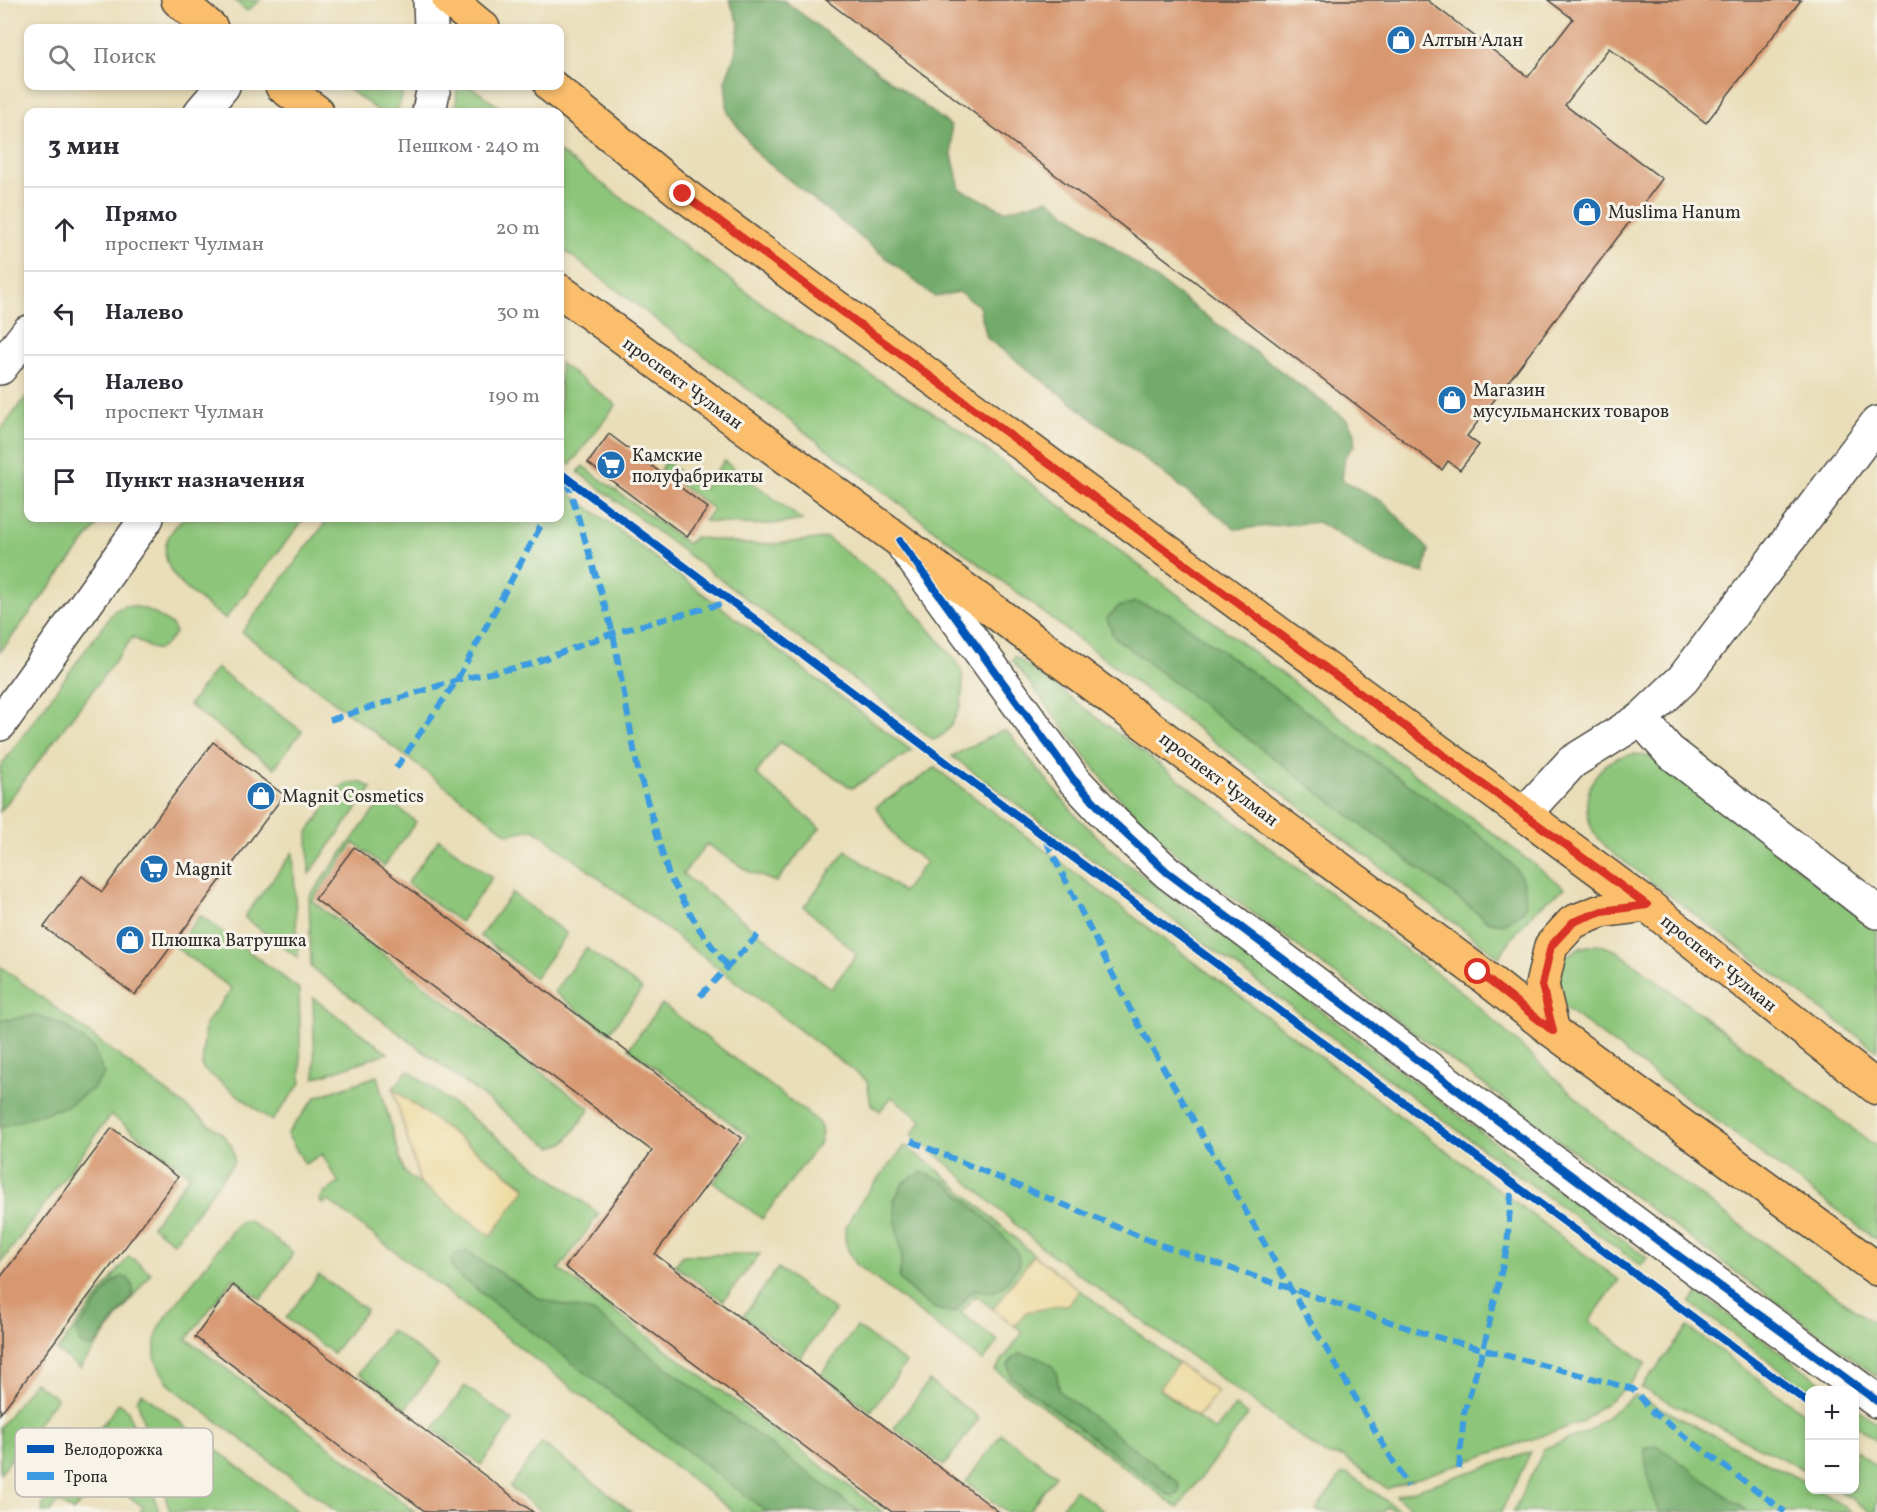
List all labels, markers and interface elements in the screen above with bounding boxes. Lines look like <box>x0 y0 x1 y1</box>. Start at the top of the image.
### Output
search box <box>24 24 564 90</box>
shop icon: Алтын Алан <box>1385 24 1417 56</box>
place label: Алтын Алан <box>1422 29 1523 54</box>
icon: search <box>45 41 78 74</box>
text: Поиск <box>93 42 156 73</box>
text: 3 мин <box>48 129 120 165</box>
text: Пешком · 240 m <box>397 133 540 161</box>
route end <box>669 180 695 206</box>
shop icon: Muslima Hanum <box>1571 196 1603 228</box>
text: Прямо <box>105 200 177 231</box>
place label: Muslima Hanum <box>1608 201 1741 226</box>
icon: ahead <box>48 213 81 246</box>
text: 20 m <box>496 215 540 243</box>
text: проспект Чулман <box>105 231 264 259</box>
icon: left <box>48 297 81 330</box>
text: Налево <box>105 298 184 329</box>
text: 30 m <box>496 299 540 327</box>
street label: проспект Чулман <box>617 332 747 436</box>
text: Налево <box>105 368 184 399</box>
place label: Магазин мусульманских товаров <box>1473 379 1669 425</box>
icon: left <box>48 381 81 414</box>
text: 190 m <box>488 383 540 411</box>
shop icon: Магазин мусульманских товаров <box>1436 384 1468 416</box>
text: проспект Чулман <box>105 399 264 427</box>
place label: Камские полуфабрикаты <box>632 444 763 490</box>
supermarket icon: Камские полуфабрикаты <box>595 449 627 481</box>
icon: arrive <box>48 465 81 498</box>
text: Пункт назначения <box>105 466 305 497</box>
street label: проспект Чулман <box>1153 727 1283 833</box>
shop icon: Magnit Cosmetics <box>245 780 277 812</box>
place label: Magnit Cosmetics <box>282 785 424 810</box>
supermarket icon: Magnit <box>138 853 170 885</box>
place label: Magnit <box>175 858 232 883</box>
street label: проспект Чулман <box>1655 909 1781 1019</box>
shop icon: Плюшка Ватрушка <box>114 924 146 956</box>
place label: Плюшка Ватрушка <box>151 929 307 954</box>
route start <box>1464 958 1490 984</box>
map controls <box>1805 1386 1859 1494</box>
button: + <box>1805 1386 1859 1440</box>
legend <box>15 1428 213 1497</box>
text: Велодорожка <box>64 1440 163 1462</box>
button: − <box>1805 1440 1859 1494</box>
text: Тропа <box>64 1467 108 1489</box>

